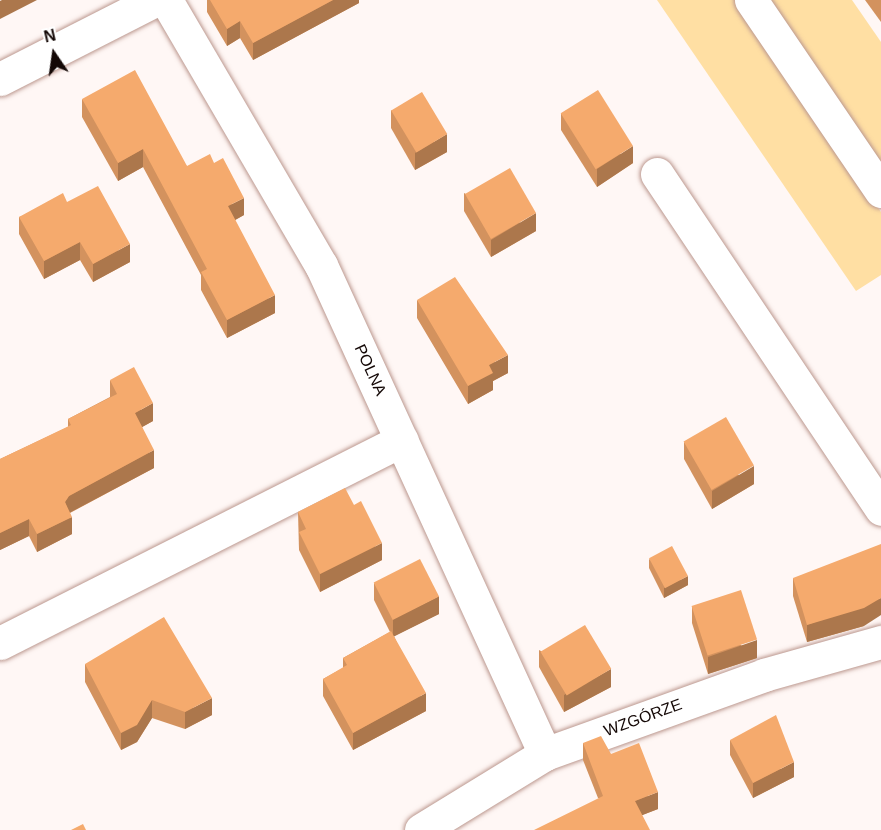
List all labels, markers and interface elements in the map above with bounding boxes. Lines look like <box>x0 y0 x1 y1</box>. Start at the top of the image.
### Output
north arrow <box>24 24 84 84</box>
text: N <box>42 26 57 46</box>
street label: POLNA <box>350 341 390 399</box>
street label: WZGÓRZE <box>601 695 685 741</box>

